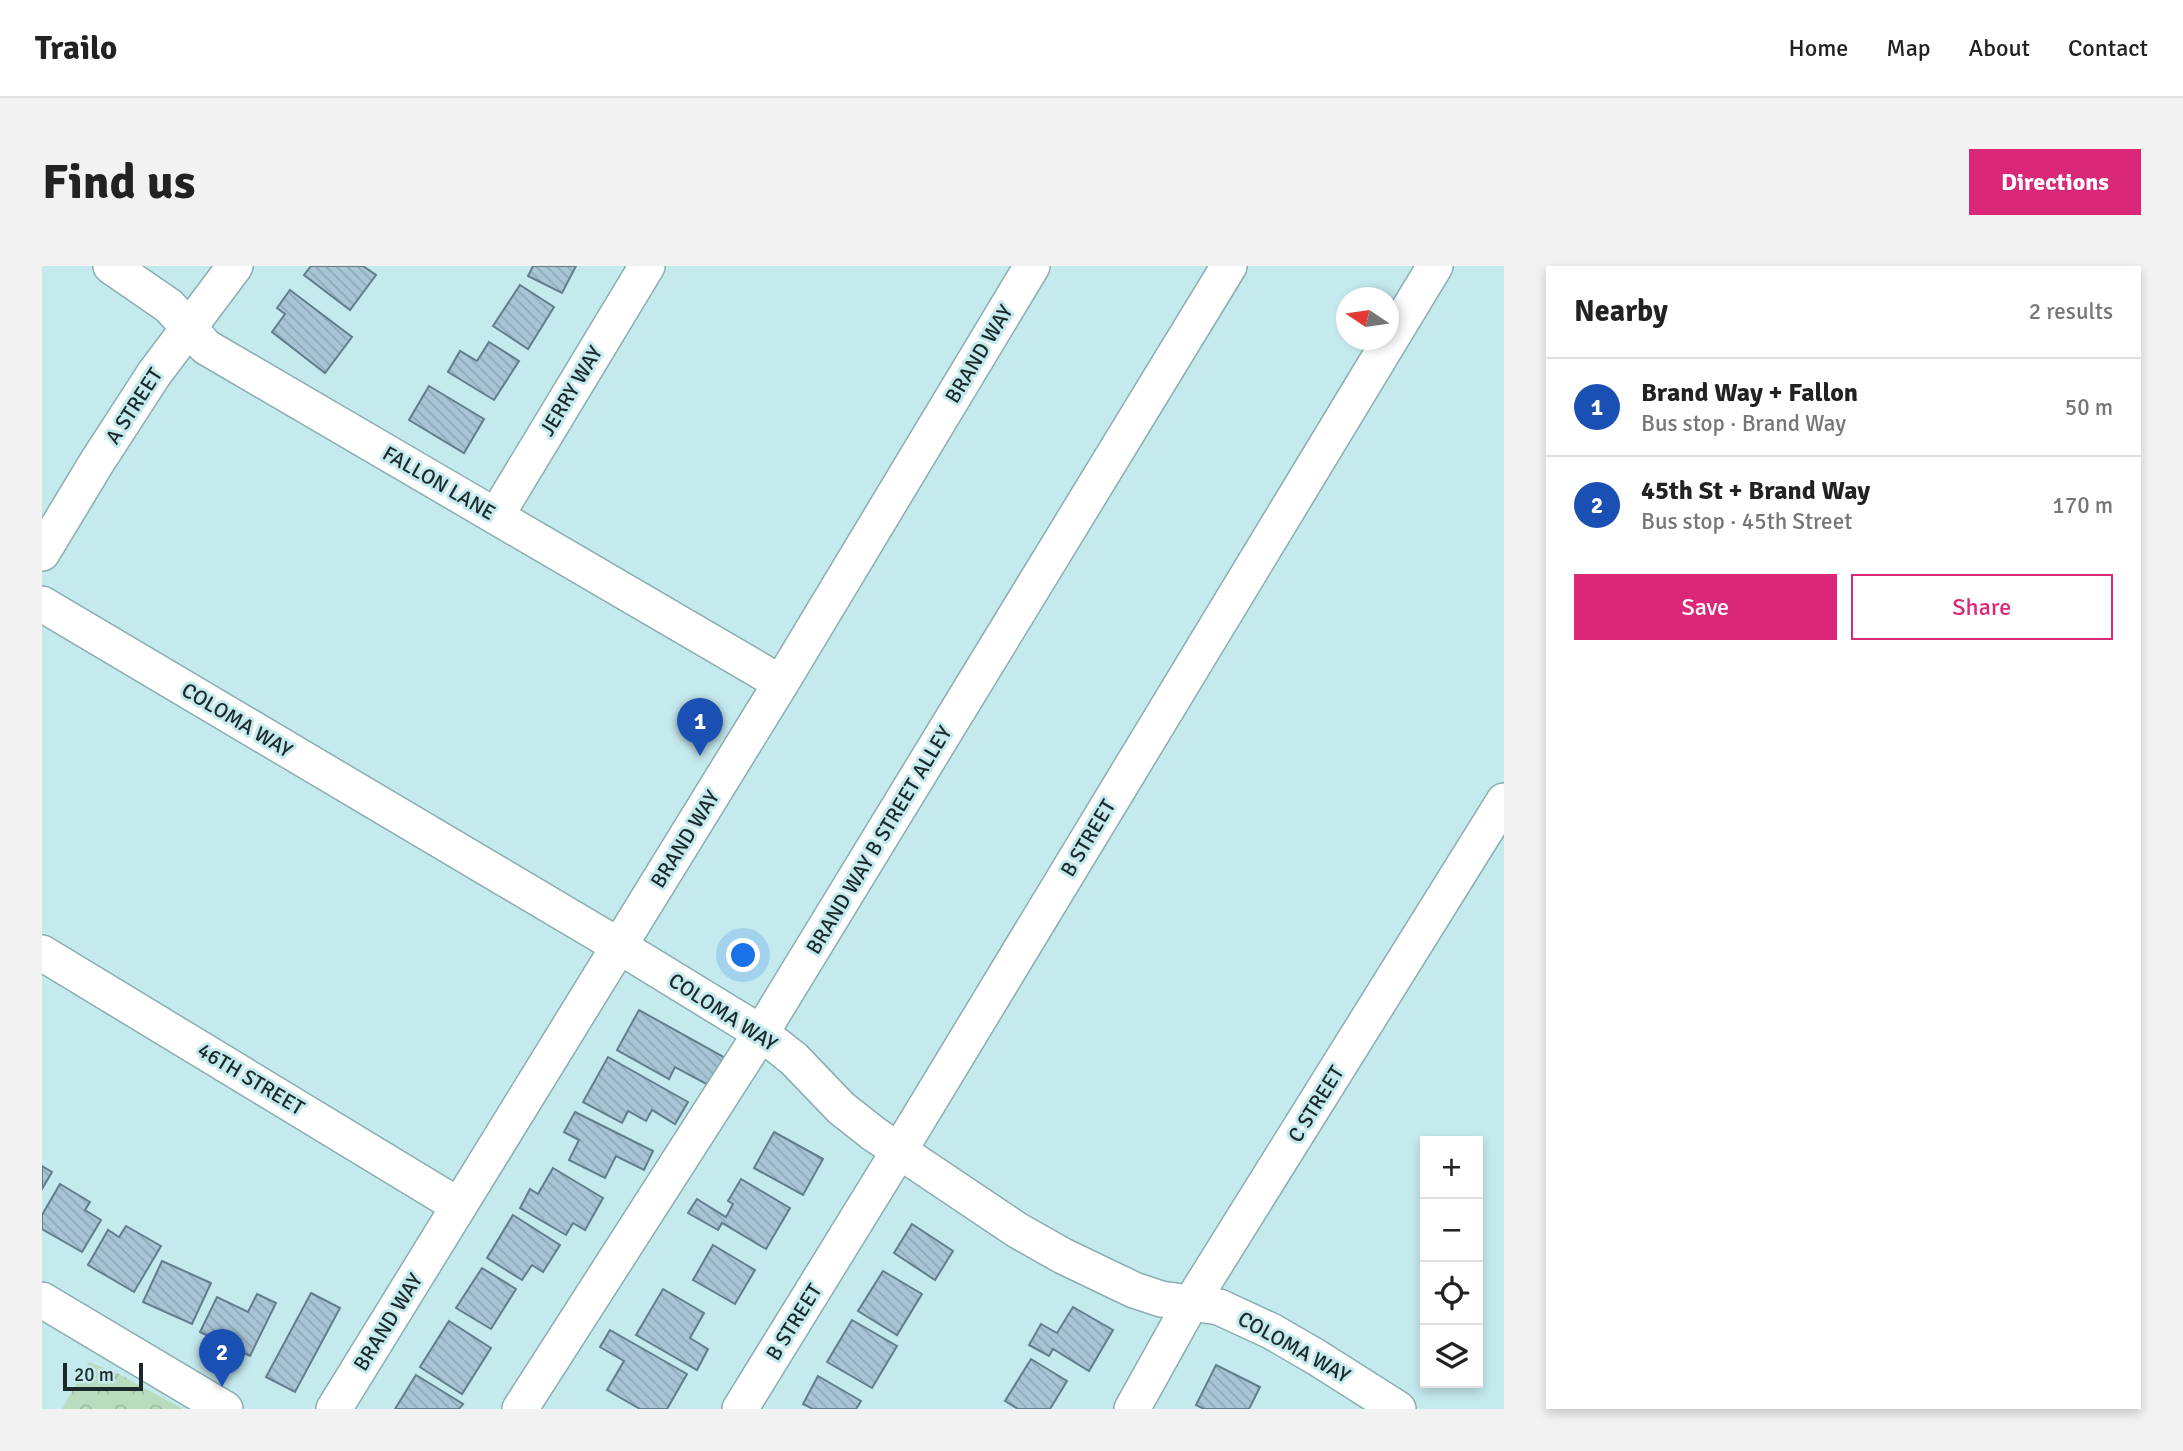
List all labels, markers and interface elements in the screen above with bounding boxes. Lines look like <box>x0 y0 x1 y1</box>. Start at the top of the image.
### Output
text: Trailo <box>35 28 117 69</box>
text: Home <box>1788 33 1848 63</box>
text: Map <box>1886 33 1931 63</box>
text: About <box>1969 33 2030 63</box>
text: Contact <box>2068 33 2148 63</box>
button: Directions <box>1969 149 2141 215</box>
text: Find us <box>42 152 195 212</box>
north arrow <box>1336 287 1399 350</box>
text: Nearby <box>1574 293 1668 330</box>
text: 2 results <box>2029 297 2113 326</box>
street label: BRAND WAY <box>939 300 1019 408</box>
street label: JERRY WAY <box>534 341 608 441</box>
street label: A STREET <box>100 362 169 449</box>
text: Brand Way + Fallon <box>1641 377 1858 409</box>
text: 1 <box>1591 393 1603 422</box>
text: 50 m <box>2065 393 2113 422</box>
text: Bus stop · Brand Way <box>1641 409 1846 438</box>
street label: FALLON LANE <box>378 440 500 526</box>
text: 45th St + Brand Way <box>1641 475 1870 507</box>
text: 2 <box>1591 491 1603 520</box>
text: 170 m <box>2052 491 2113 520</box>
text: Bus stop · 45th Street <box>1641 507 1852 536</box>
button: Save <box>1574 574 1837 640</box>
button: Share <box>1851 574 2113 640</box>
street label: COLOMA WAY <box>177 677 297 763</box>
pin: 1 <box>677 698 723 756</box>
street label: BRAND WAY B STREET ALLEY <box>800 721 958 959</box>
street label: BRAND WAY <box>645 785 725 893</box>
street label: B STREET <box>1055 794 1121 881</box>
your location <box>726 938 760 972</box>
street label: COLOMA WAY <box>664 967 783 1057</box>
street label: 46TH STREET <box>193 1037 310 1121</box>
street label: C STREET <box>1282 1060 1350 1147</box>
map controls <box>1420 1136 1483 1388</box>
button: + <box>1420 1136 1483 1199</box>
button: − <box>1420 1199 1483 1262</box>
button: locate <box>1420 1262 1483 1325</box>
street label: BRAND WAY <box>348 1268 428 1376</box>
street label: B STREET <box>760 1278 828 1365</box>
street label: COLOMA WAY <box>1233 1305 1355 1389</box>
button: layers <box>1420 1325 1483 1388</box>
pin: 2 <box>199 1329 245 1387</box>
scale bar <box>63 1360 144 1392</box>
text: 20 m <box>74 1363 114 1387</box>

